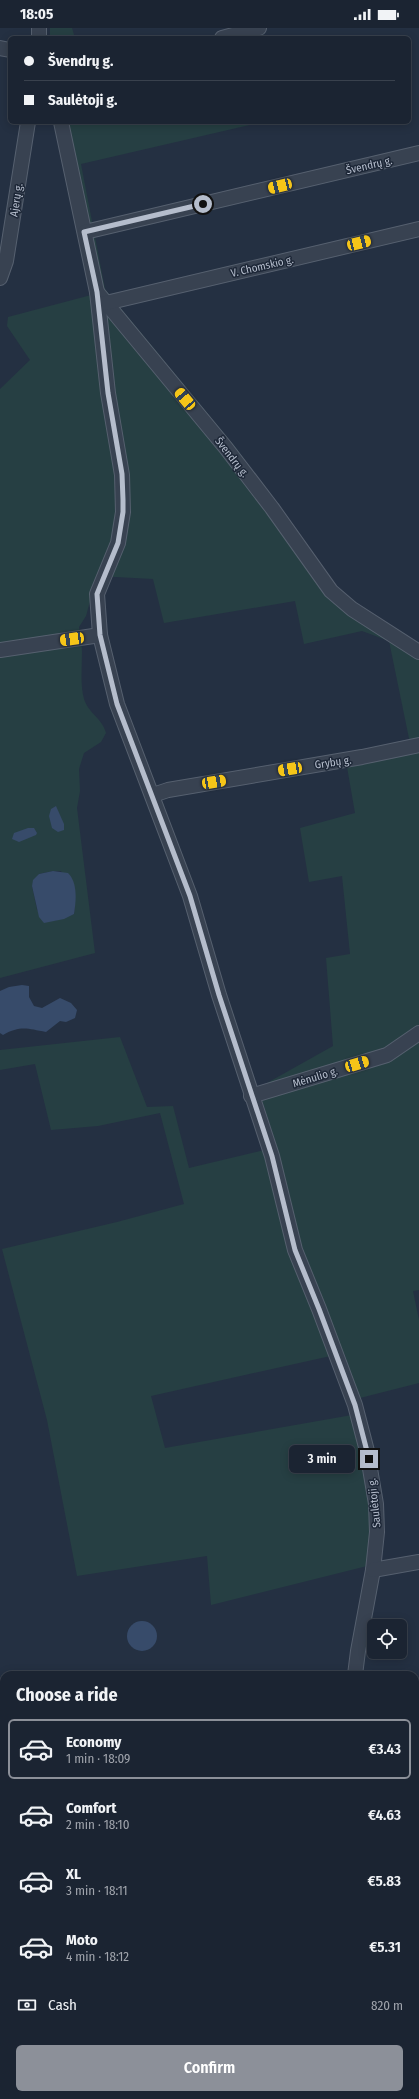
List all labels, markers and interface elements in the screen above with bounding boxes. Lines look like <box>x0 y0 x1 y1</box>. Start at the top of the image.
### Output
text: 18:05 <box>20 5 53 23</box>
text: Švendrų g. <box>48 52 114 70</box>
text: Saulėtoji g. <box>48 91 117 109</box>
street label: Švendrų g. <box>345 153 393 177</box>
car <box>267 177 293 195</box>
street label: Ajerų g. <box>7 182 26 218</box>
route start <box>194 195 212 213</box>
car <box>346 234 372 252</box>
street label: V. Chomskio g. <box>229 253 295 280</box>
car <box>173 386 197 412</box>
street label: Švendrų g. <box>212 434 252 480</box>
car <box>59 631 85 647</box>
street label: Grybų g. <box>314 754 352 771</box>
car <box>277 761 303 777</box>
car <box>201 774 227 790</box>
car <box>344 1055 370 1073</box>
street label: Mėnulio g. <box>291 1064 339 1090</box>
callout: 3 min <box>289 1445 355 1473</box>
route end <box>360 1450 378 1468</box>
text: 3 min <box>308 1451 337 1466</box>
street label: Saulėtoji g. <box>365 1478 384 1528</box>
map controls <box>367 1619 407 1659</box>
button: locate <box>367 1619 407 1659</box>
text: Choose a ride <box>16 1684 118 1706</box>
icon: car <box>18 1731 54 1767</box>
text: Economy <box>66 1733 121 1751</box>
text: €3.43 <box>369 1740 401 1758</box>
text: 1 min · 18:09 <box>66 1751 130 1766</box>
icon: car <box>18 1797 54 1833</box>
text: Comfort <box>66 1799 117 1817</box>
text: €4.63 <box>368 1806 401 1824</box>
text: 2 min · 18:10 <box>66 1817 129 1832</box>
icon: car <box>18 1863 54 1899</box>
text: XL <box>66 1865 81 1883</box>
text: €5.83 <box>368 1872 401 1890</box>
text: 3 min · 18:11 <box>66 1883 128 1898</box>
icon: car <box>18 1929 54 1965</box>
text: Moto <box>66 1931 98 1949</box>
text: €5.31 <box>369 1938 401 1956</box>
text: 4 min · 18:12 <box>66 1949 129 1964</box>
icon: cash <box>16 1994 38 2016</box>
text: Cash <box>48 1996 77 2014</box>
text: 820 m <box>371 1998 403 2013</box>
button: Confirm <box>16 2045 403 2091</box>

